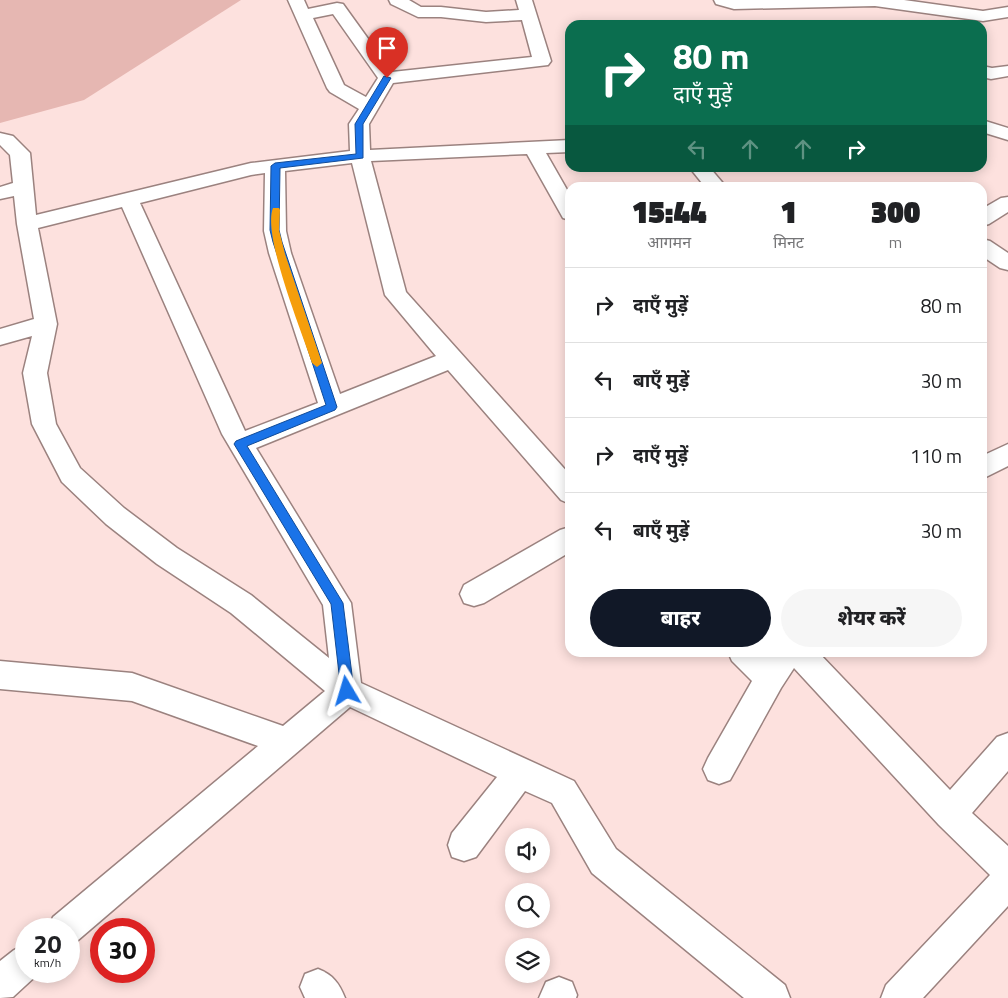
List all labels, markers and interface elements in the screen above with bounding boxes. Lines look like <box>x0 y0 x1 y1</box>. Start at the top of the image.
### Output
pin <box>366 27 408 78</box>
text: 80 m <box>673 29 749 83</box>
icon: arrive <box>373 34 401 62</box>
icon: right <box>590 40 655 105</box>
text: दाएँ मुड़ें <box>673 77 732 111</box>
icon: left <box>683 135 711 163</box>
icon: ahead <box>736 135 764 163</box>
icon: ahead <box>789 135 817 163</box>
icon: right <box>842 135 870 163</box>
text: 15:44 <box>632 189 706 235</box>
text: 1 <box>780 189 797 235</box>
text: 300 <box>871 189 920 235</box>
text: आगमन <box>647 230 691 254</box>
text: मिनट <box>773 230 804 254</box>
text: m <box>889 230 902 254</box>
text: दाएँ मुड़ें <box>633 290 688 319</box>
icon: right <box>590 291 618 319</box>
text: 80 m <box>921 291 962 320</box>
text: बाएँ मुड़ें <box>633 365 689 394</box>
icon: left <box>590 366 618 394</box>
text: 30 m <box>921 366 962 395</box>
text: दाएँ मुड़ें <box>633 440 688 469</box>
icon: right <box>590 441 618 469</box>
text: 110 m <box>910 441 962 470</box>
text: बाएँ मुड़ें <box>633 515 689 544</box>
icon: left <box>590 516 618 544</box>
text: 30 m <box>921 516 962 545</box>
button: बाहर <box>590 589 771 647</box>
button: शेयर करें <box>781 589 962 647</box>
position arrow <box>320 664 372 716</box>
map controls <box>505 828 550 983</box>
button: sound <box>505 828 550 873</box>
button: search <box>505 883 550 928</box>
speed limit sign: 30 <box>90 918 155 983</box>
text: 20 <box>33 925 62 963</box>
button: layers <box>505 938 550 983</box>
text: km/h <box>34 953 61 972</box>

